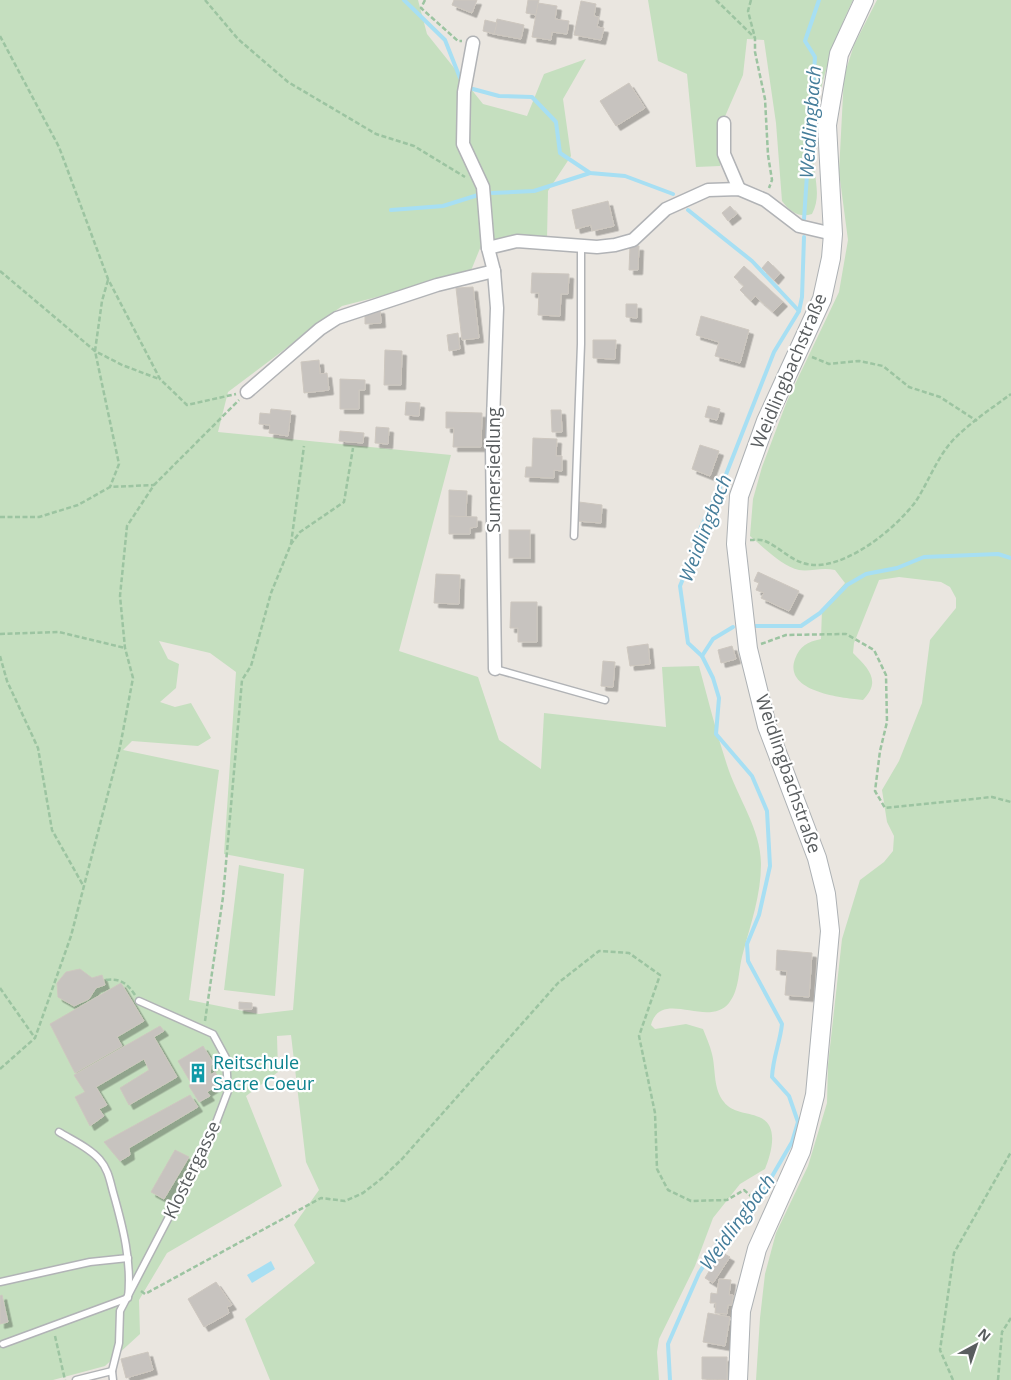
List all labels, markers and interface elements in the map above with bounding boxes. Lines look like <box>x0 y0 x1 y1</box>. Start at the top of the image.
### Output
water label: Weidlingbach <box>793 65 827 179</box>
street label: Weidlingbachstraße <box>744 289 832 452</box>
street label: Sumersiedlung <box>481 407 505 533</box>
water label: Weidlingbach <box>673 471 737 585</box>
street label: Weidlingbachstraße <box>750 691 827 856</box>
place label: Reitschule Sacre Coeur <box>213 1050 315 1095</box>
building icon: Reitschule Sacre Coeur <box>187 1062 209 1084</box>
street label: Klostergasse <box>157 1117 225 1222</box>
water label: Weidlingbach <box>693 1169 781 1275</box>
north arrow <box>951 1320 1001 1370</box>
text: N <box>974 1324 995 1346</box>

